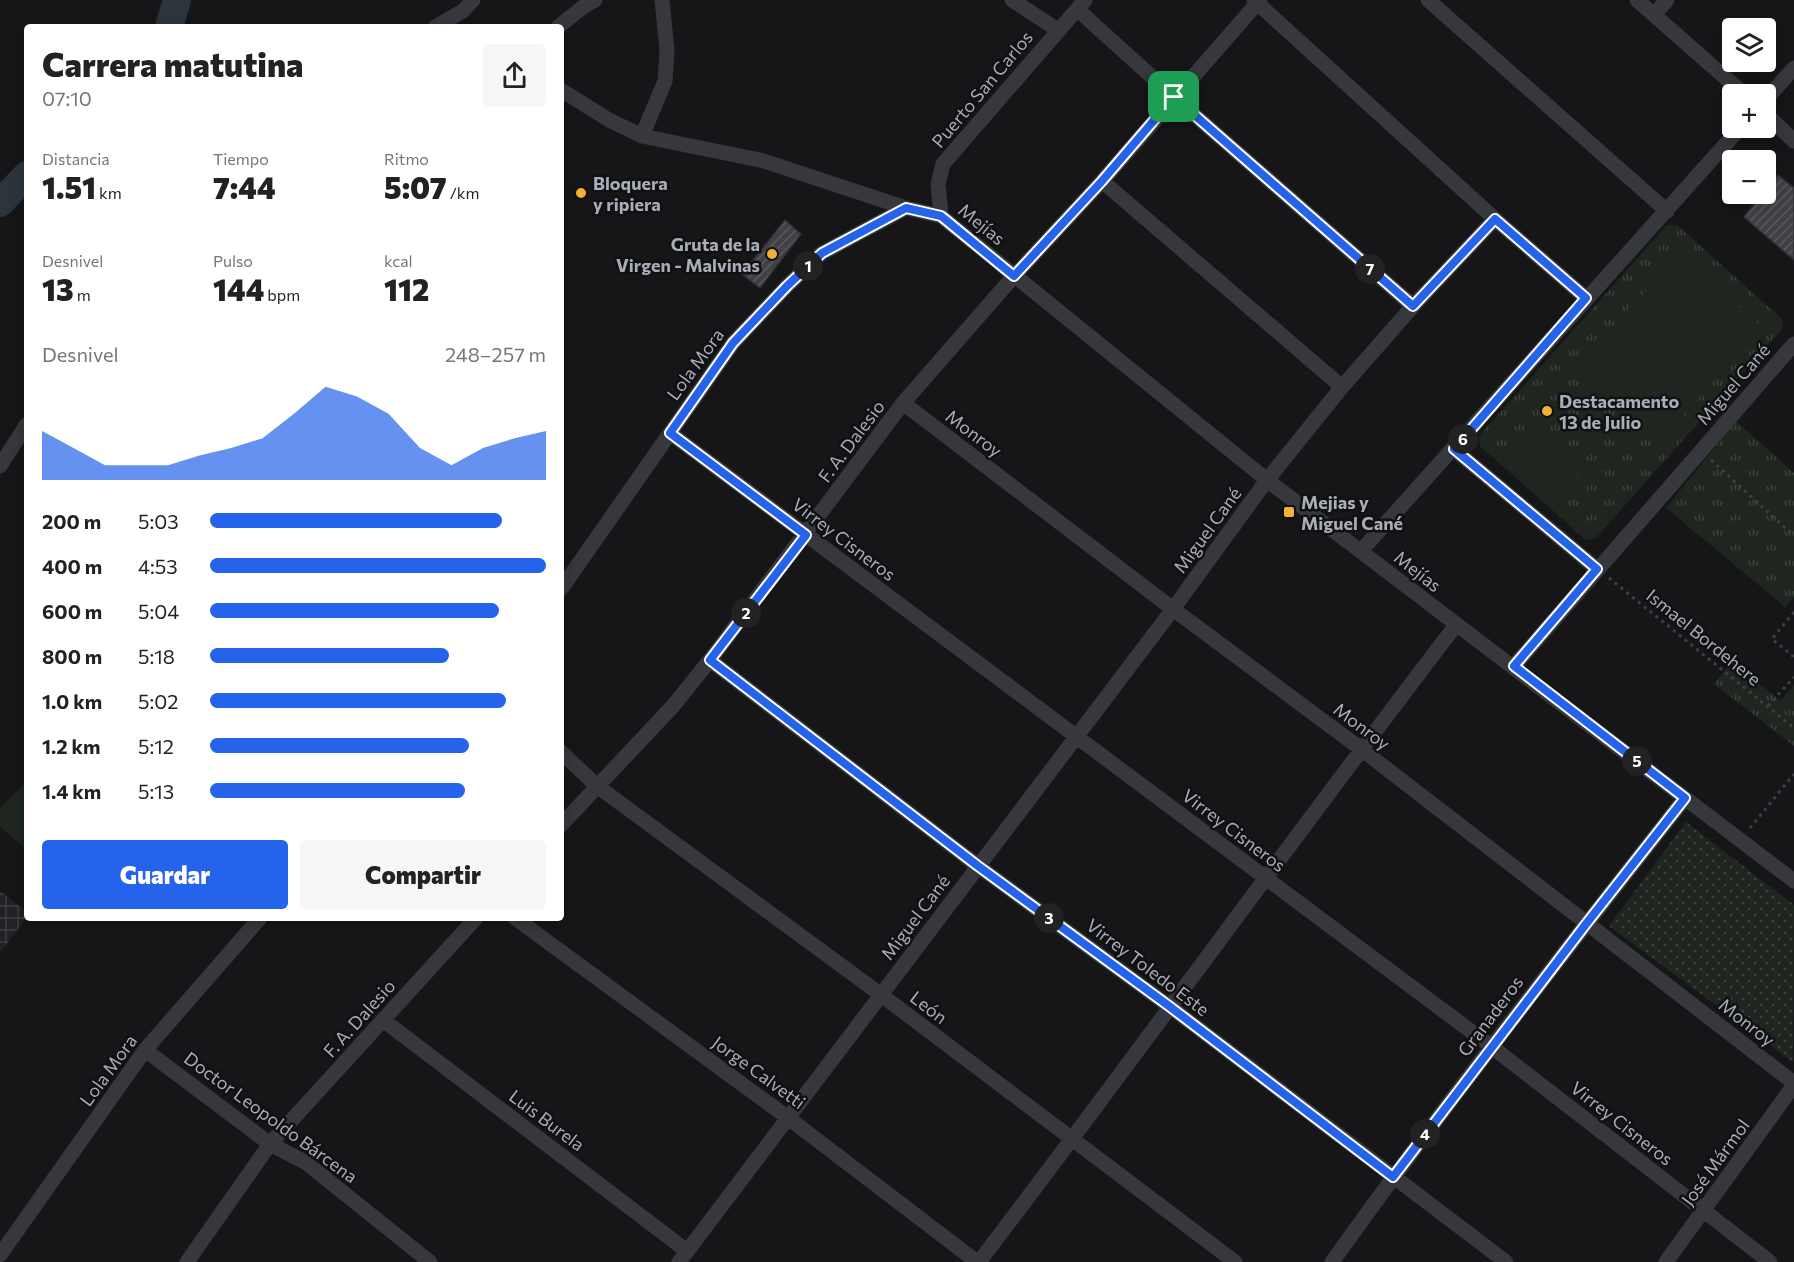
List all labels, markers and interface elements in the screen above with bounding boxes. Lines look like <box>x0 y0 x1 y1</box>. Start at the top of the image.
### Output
map controls <box>1722 18 1776 204</box>
button: layers <box>1722 18 1776 72</box>
street label: Puerto San Carlos <box>927 26 1037 152</box>
text: Carrera matutina <box>42 43 303 84</box>
button: share <box>483 44 546 107</box>
pin <box>1148 71 1199 122</box>
icon: arrive <box>1157 80 1190 113</box>
button: + <box>1722 84 1776 138</box>
text: 07:10 <box>42 86 92 110</box>
text: Distancia <box>42 149 110 168</box>
text: Tiempo <box>213 149 269 168</box>
text: Ritmo <box>384 149 429 168</box>
button: − <box>1722 150 1776 204</box>
text: 1.51 <box>42 168 96 205</box>
text: 7:44 <box>213 168 276 205</box>
text: 5:07 <box>384 168 447 205</box>
place label: Bloquera y ripiera <box>593 172 668 215</box>
text: km <box>96 183 122 202</box>
text: /km <box>447 183 480 202</box>
marker: Bloquera y ripiera <box>574 186 588 200</box>
street label: Mejías <box>954 199 1010 249</box>
place label: Gruta de la Virgen - Malvinas <box>616 233 760 276</box>
marker: Gruta de la Virgen - Malvinas <box>765 247 779 261</box>
text: Desnivel <box>42 251 103 270</box>
text: Pulso <box>213 251 253 270</box>
text: kcal <box>384 251 413 270</box>
pin: 1 <box>793 251 823 281</box>
pin: 7 <box>1355 254 1385 284</box>
text: 1 <box>804 256 812 275</box>
text: 7 <box>1366 259 1374 278</box>
text: 13 <box>42 270 74 307</box>
text: 144 <box>213 270 264 307</box>
text: 112 <box>384 270 429 307</box>
text: m <box>74 285 91 304</box>
text: bpm <box>264 285 300 304</box>
street label: Lola Mora <box>662 324 728 404</box>
street label: Miguel Cané <box>1692 339 1774 429</box>
text: Desnivel <box>42 342 119 366</box>
text: 248–257 m <box>445 342 546 366</box>
place label: Destacamento 13 de Julio <box>1559 390 1679 433</box>
street label: F. A. Dalesio <box>813 396 889 486</box>
marker: Destacamento 13 de Julio <box>1540 404 1554 418</box>
street label: Monroy <box>941 405 1007 461</box>
pin: 6 <box>1448 424 1478 454</box>
text: 6 <box>1458 429 1468 448</box>
street label: Miguel Cané <box>1168 483 1246 577</box>
place label: Mejias y Miguel Cané <box>1301 491 1403 534</box>
street label: Virrey Cisneros <box>788 493 900 585</box>
marker: Mejias y Miguel Cané <box>1282 505 1296 519</box>
text: 200 m <box>42 509 101 533</box>
text: 5:03 <box>138 509 179 533</box>
street label: Mejías <box>1390 546 1446 596</box>
text: 400 m <box>42 554 102 578</box>
text: 4:53 <box>138 554 178 578</box>
street label: Ismael Bordehere <box>1642 584 1766 690</box>
pin: 2 <box>731 598 761 628</box>
text: 600 m <box>42 599 102 623</box>
text: 5:04 <box>138 599 179 623</box>
text: 2 <box>741 603 751 622</box>
text: 800 m <box>42 644 102 668</box>
text: 5:18 <box>138 644 175 668</box>
text: 1.0 km <box>42 689 102 713</box>
text: 5:02 <box>138 689 178 713</box>
street label: Monroy <box>1329 698 1395 754</box>
text: 1.2 km <box>42 734 100 758</box>
text: 5:12 <box>138 734 174 758</box>
pin: 5 <box>1622 746 1652 776</box>
text: 5 <box>1632 751 1642 770</box>
text: 1.4 km <box>42 779 101 803</box>
text: 5:13 <box>138 779 174 803</box>
street label: Virrey Cisneros <box>1178 784 1290 876</box>
button: Guardar <box>42 840 288 909</box>
button: Compartir <box>300 840 546 909</box>
street label: Miguel Cané <box>876 870 954 964</box>
pin: 3 <box>1034 903 1064 933</box>
text: 3 <box>1044 908 1054 927</box>
street label: Virrey Toledo Este <box>1082 914 1214 1020</box>
street label: Granaderos <box>1453 971 1527 1061</box>
street label: F. A. Dalesio <box>318 975 400 1061</box>
street label: León <box>906 986 952 1028</box>
street label: Monroy <box>1715 993 1779 1051</box>
street label: Lola Mora <box>75 1030 141 1110</box>
street label: Jorge Calvetti <box>708 1031 810 1113</box>
street label: Doctor Leopoldo Bárcena <box>180 1047 362 1187</box>
street label: Virrey Cisneros <box>1566 1076 1678 1170</box>
street label: Luis Burela <box>505 1085 589 1155</box>
street label: José Mármol <box>1676 1114 1754 1210</box>
pin: 4 <box>1410 1119 1440 1149</box>
text: 4 <box>1420 1124 1430 1143</box>

